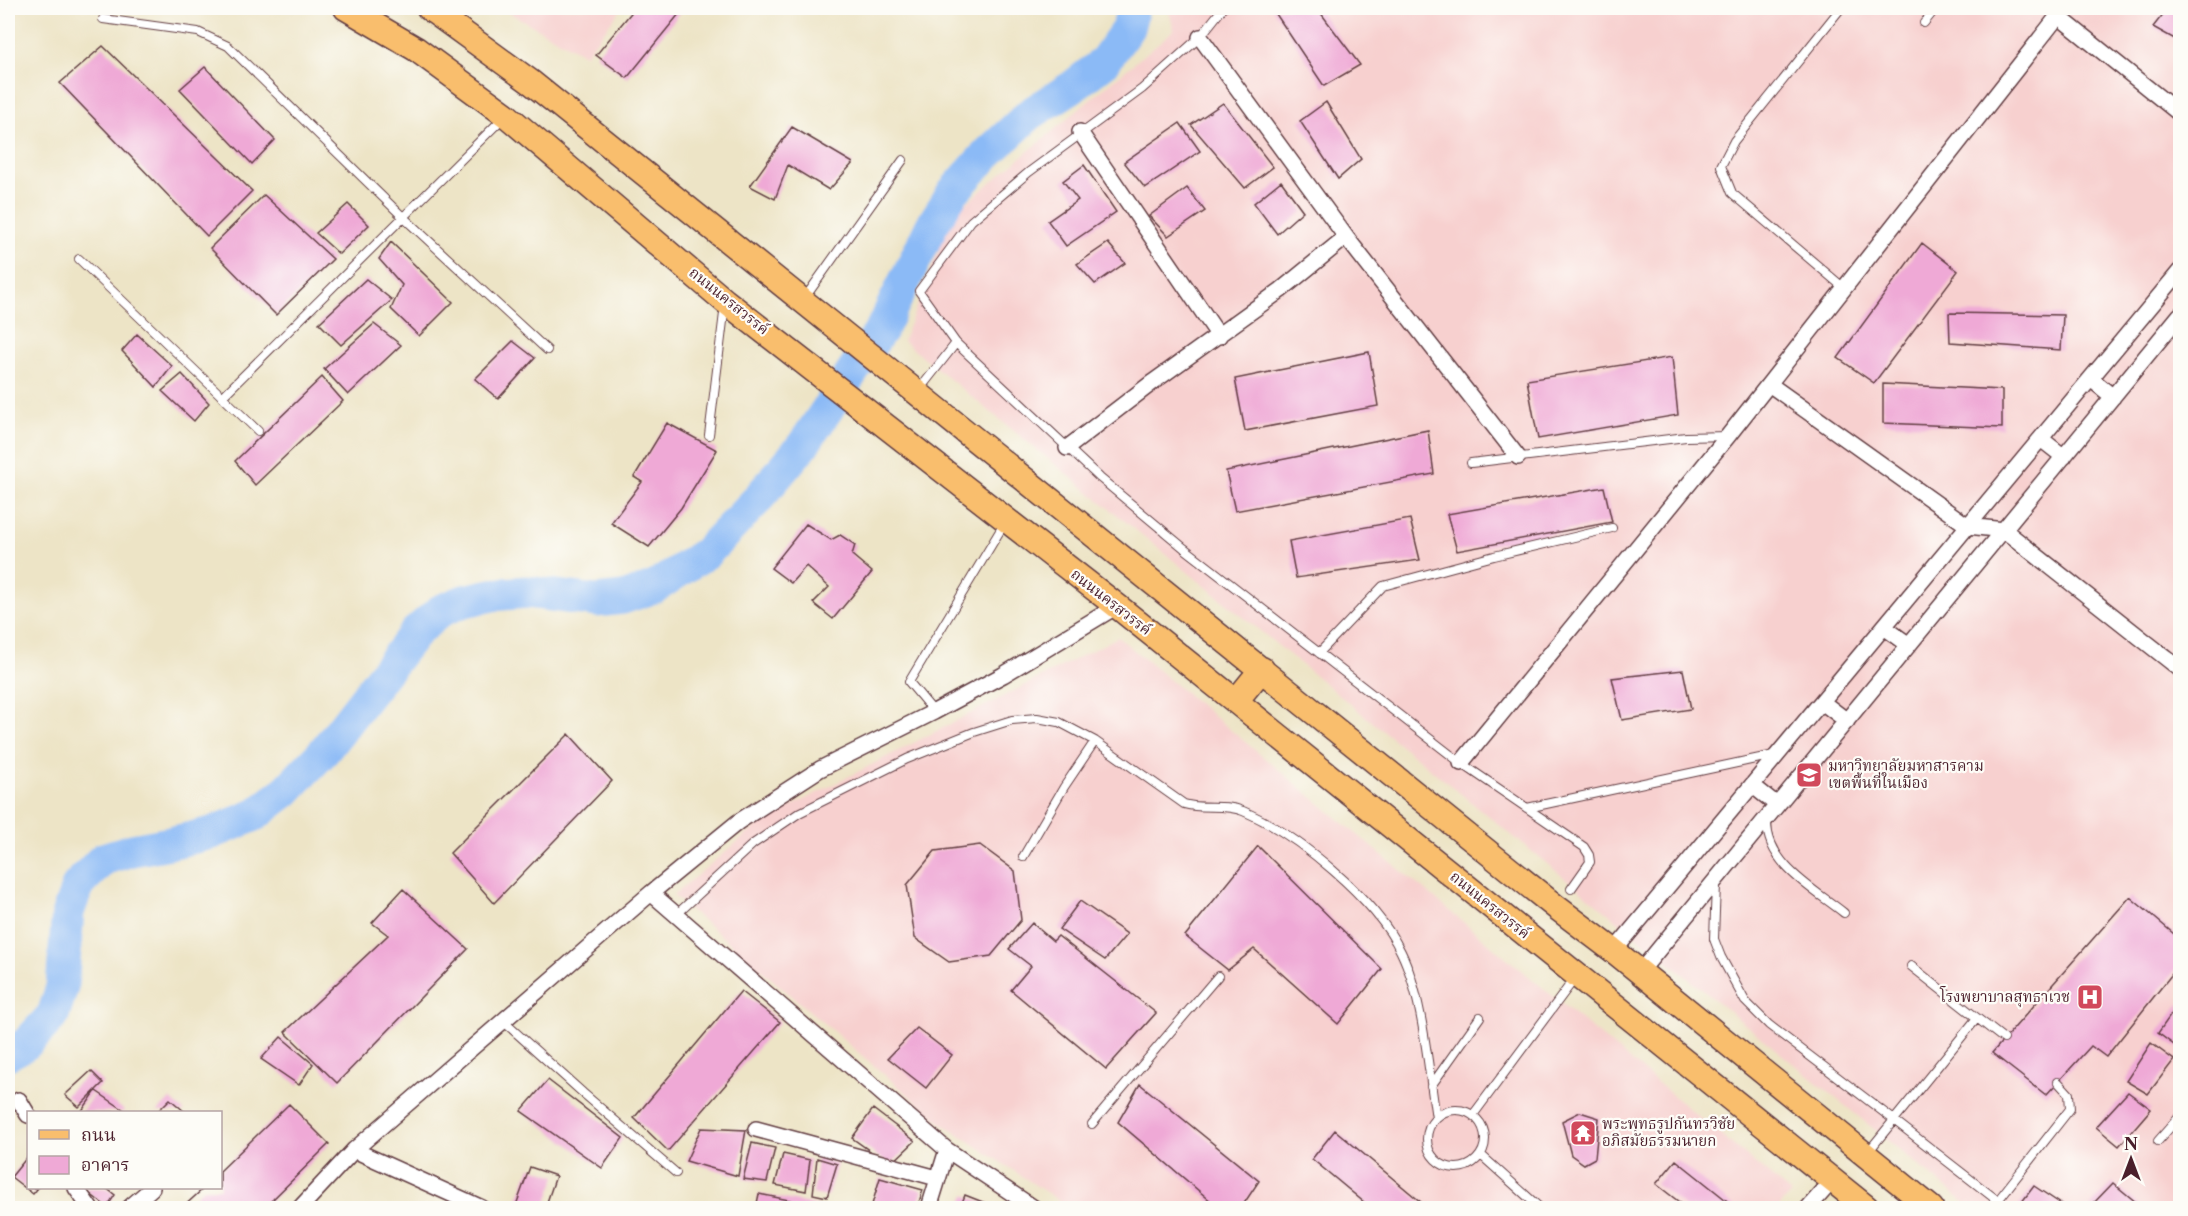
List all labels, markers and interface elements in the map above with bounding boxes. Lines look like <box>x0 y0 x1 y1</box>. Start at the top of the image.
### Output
street label: ถนนนครสวรรค์ <box>686 263 773 339</box>
street label: ถนนนครสวรรค์ <box>1067 564 1155 639</box>
place label: มหาวิทยาลัยมหาสารคาม เขตพื้นที่ในเมือง <box>1828 756 1984 792</box>
school or university icon: มหาวิทยาลัยมหาสารคาม เขตพื้นที่ในเมือง <box>1794 760 1824 790</box>
street label: ถนนนครสวรรค์ <box>1447 867 1534 943</box>
hospital icon: โรงพยาบาลสุทธาเวช <box>2075 982 2105 1012</box>
place label: โรงพยาบาลสุทธาเวช <box>1939 986 2070 1008</box>
legend <box>27 1111 222 1189</box>
place label: พระพุทธรูปกันทรวิชัย อภิสมัยธรรมนายก <box>1602 1114 1735 1150</box>
temple icon: พระพุทธรูปกันทรวิชัย อภิสมัยธรรมนายก <box>1568 1118 1598 1148</box>
text: ถนน <box>81 1124 116 1146</box>
north arrow <box>2101 1129 2161 1189</box>
text: N <box>2124 1134 2138 1154</box>
text: อาคาร <box>81 1154 130 1176</box>

